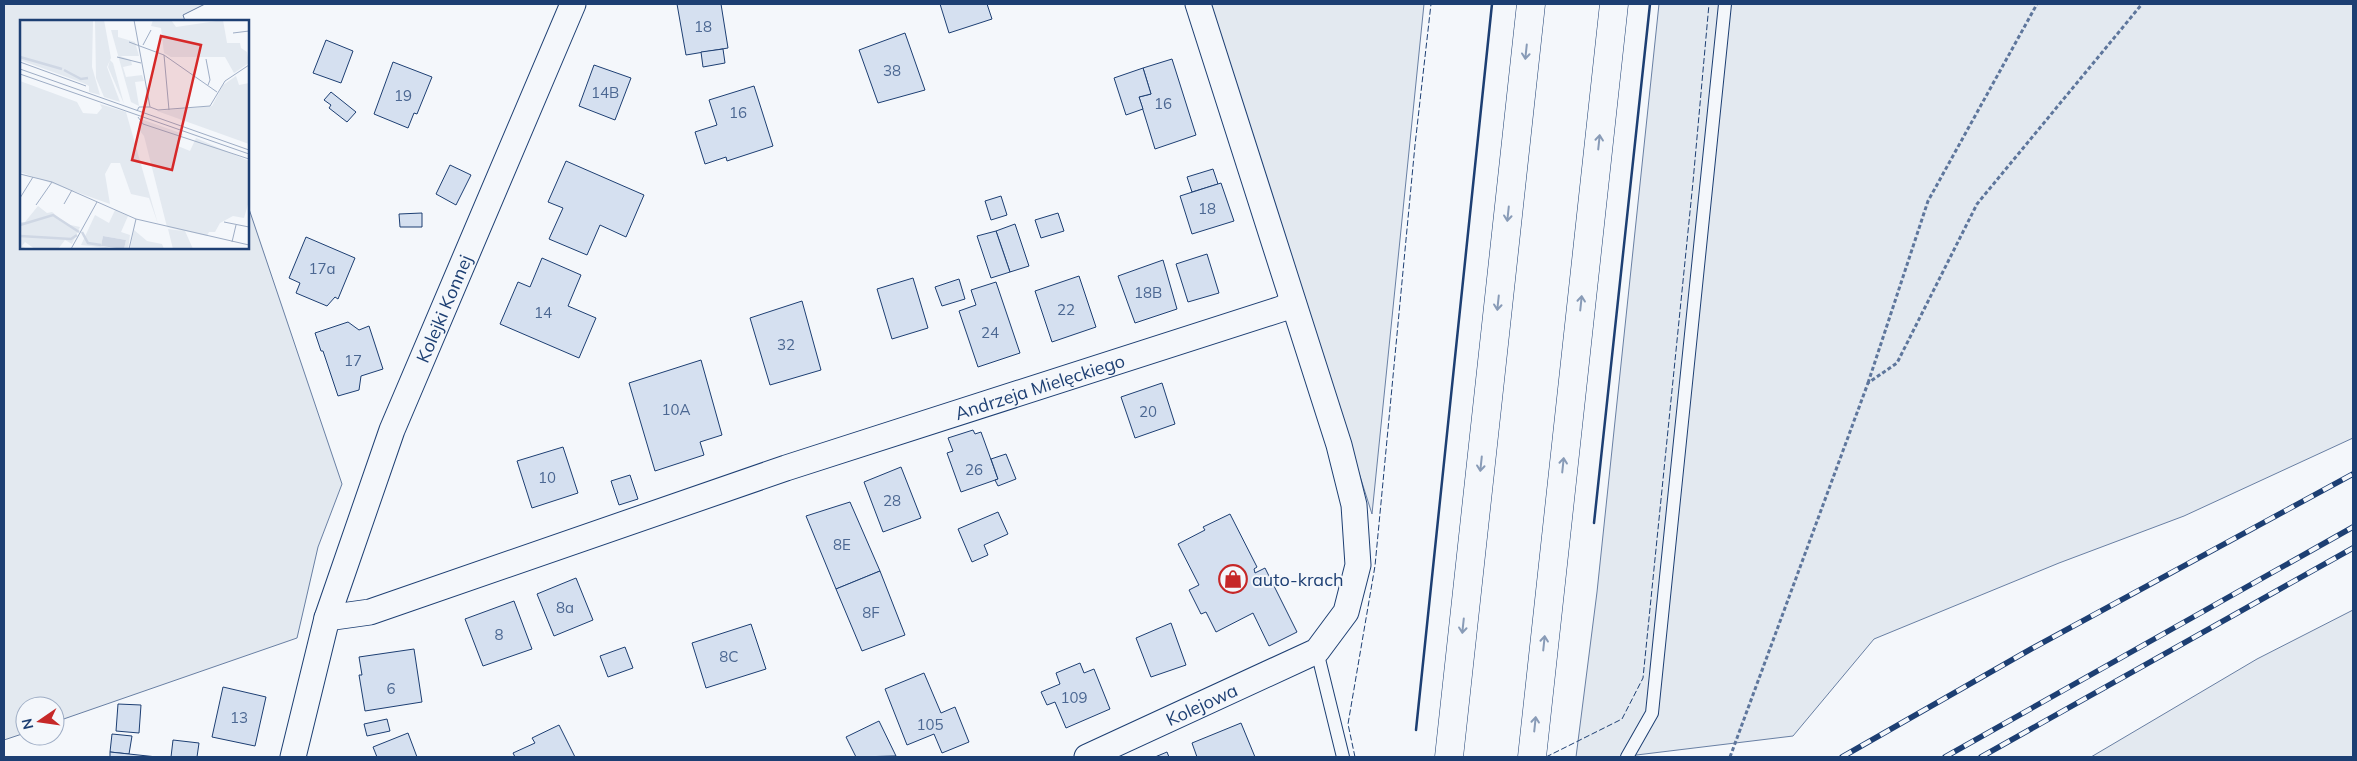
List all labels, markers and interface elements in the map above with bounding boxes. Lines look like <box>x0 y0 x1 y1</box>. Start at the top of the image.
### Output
house number: 18 <box>694 17 712 36</box>
inset map <box>20 20 249 249</box>
one-way arrow <box>1521 44 1531 60</box>
house number: 38 <box>883 61 901 80</box>
house number: 14B <box>591 83 619 102</box>
house number: 19 <box>394 86 412 105</box>
house number: 16 <box>1154 94 1172 113</box>
house number: 16 <box>729 103 747 122</box>
one-way arrow <box>1594 134 1604 150</box>
house number: 18 <box>1198 199 1216 218</box>
one-way arrow <box>1503 205 1513 221</box>
street label: Kolejki Konnej <box>411 251 477 366</box>
house number: 17a <box>308 259 336 278</box>
house number: 18B <box>1134 283 1162 302</box>
one-way arrow <box>1493 294 1503 310</box>
one-way arrow <box>1576 296 1586 312</box>
house number: 22 <box>1057 300 1075 319</box>
house number: 14 <box>534 303 552 322</box>
house number: 24 <box>981 323 999 342</box>
house number: 32 <box>777 335 795 354</box>
street label: Andrzeja Mielęckiego <box>952 349 1127 425</box>
house number: 17 <box>344 351 362 370</box>
house number: 10A <box>661 400 691 419</box>
house number: 20 <box>1139 402 1157 421</box>
one-way arrow <box>1476 456 1486 472</box>
one-way arrow <box>1558 457 1568 473</box>
house number: 26 <box>965 460 983 479</box>
house number: 10 <box>538 468 556 487</box>
house number: 28 <box>883 491 901 510</box>
house number: 8E <box>833 535 851 554</box>
shop icon: auto-krach <box>1218 564 1248 594</box>
place label: auto-krach <box>1252 568 1344 591</box>
house number: 8a <box>556 598 574 617</box>
house number: 8F <box>862 603 880 622</box>
one-way arrow <box>1459 617 1468 633</box>
house number: 8 <box>494 625 504 644</box>
one-way arrow <box>1539 635 1549 651</box>
house number: 8C <box>719 647 739 666</box>
street label: Kolejowa <box>1162 678 1241 731</box>
house number: 6 <box>386 679 396 698</box>
house number: 109 <box>1060 688 1088 707</box>
north arrow <box>15 696 65 746</box>
house number: 13 <box>230 708 248 727</box>
house number: 105 <box>916 715 944 734</box>
text: N <box>17 717 37 731</box>
one-way arrow <box>1530 717 1540 733</box>

